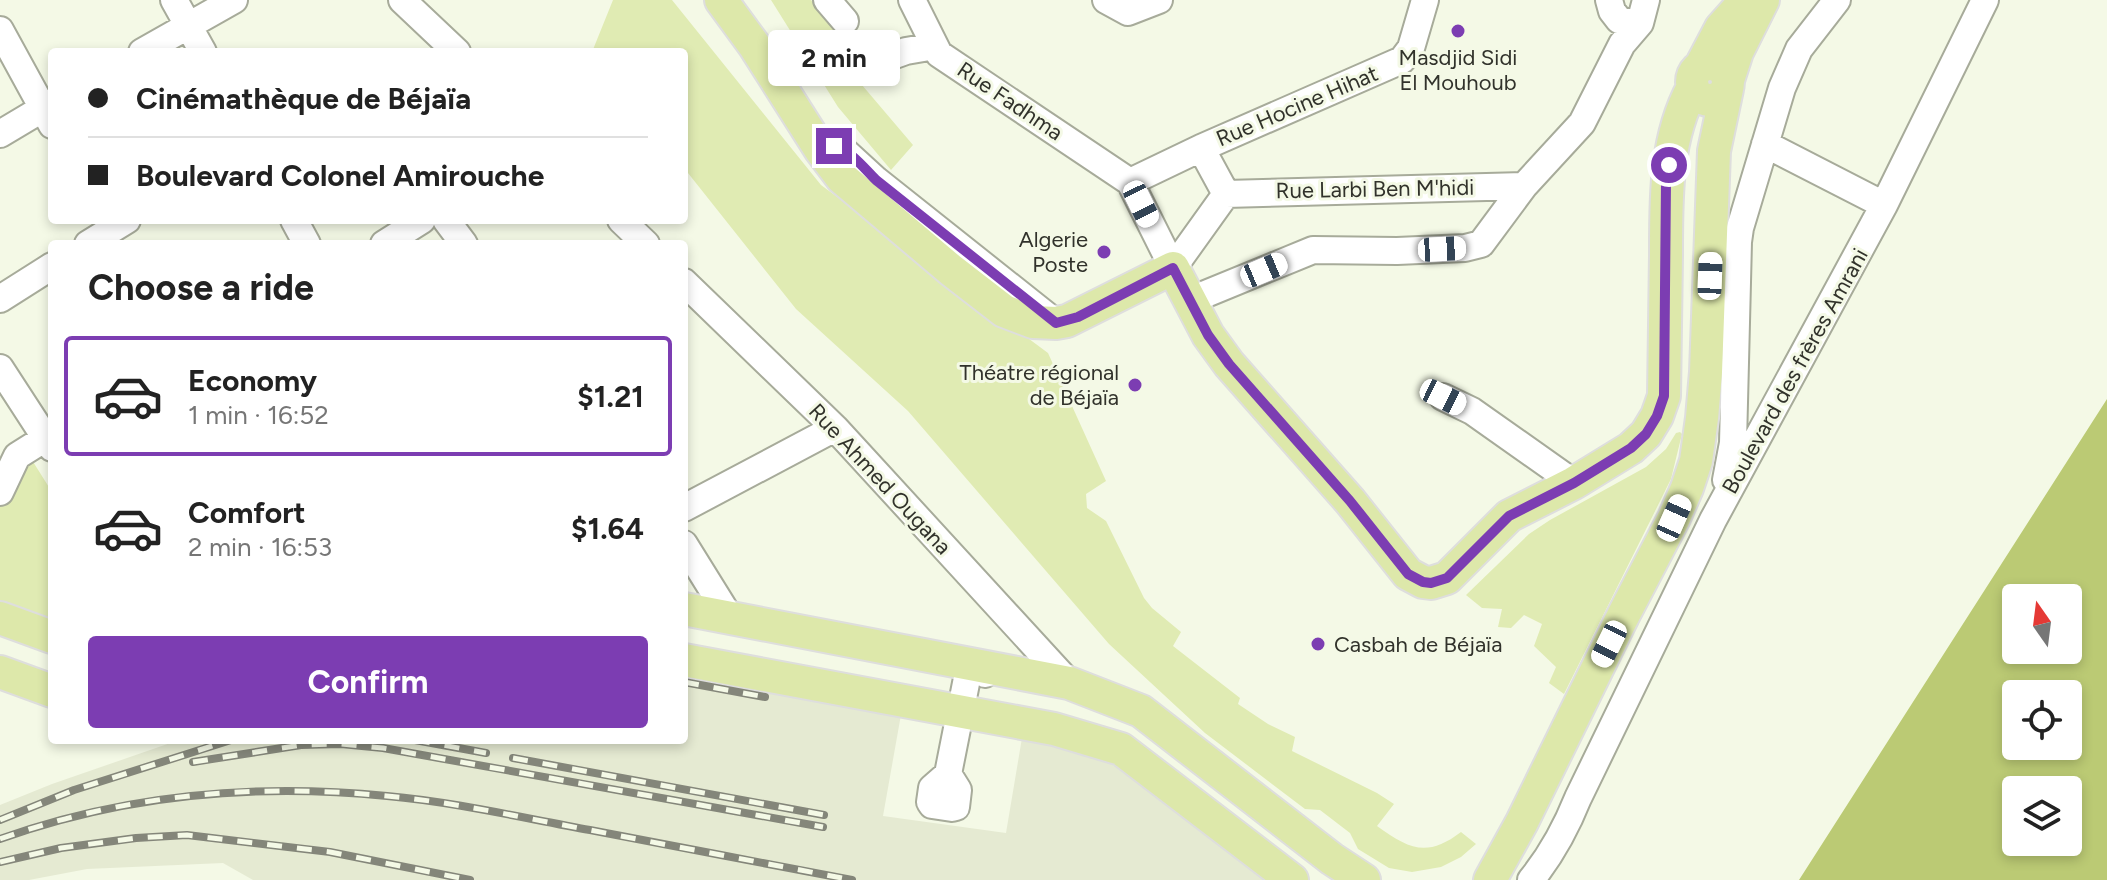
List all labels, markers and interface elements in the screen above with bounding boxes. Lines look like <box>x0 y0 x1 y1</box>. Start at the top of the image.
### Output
marker: Masdjid Sidi El Mouhoub <box>1449 22 1467 40</box>
callout: 2 min <box>768 30 900 86</box>
text: 2 min <box>801 42 867 74</box>
place label: Masdjid Sidi El Mouhoub <box>1399 44 1517 96</box>
street label: Rue Fadhma <box>952 56 1068 146</box>
street label: Rue Hocine Hihat <box>1212 60 1382 152</box>
text: Cinémathèque de Béjaïa <box>136 80 471 117</box>
route end <box>816 128 852 164</box>
route start <box>1651 147 1687 183</box>
text: Boulevard Colonel Amirouche <box>136 157 544 194</box>
street label: Rue Larbi Ben M'hidi <box>1275 174 1475 204</box>
car <box>1120 177 1162 231</box>
place label: Algerie Poste <box>1019 226 1088 278</box>
car <box>1417 236 1467 262</box>
marker: Algerie Poste <box>1095 243 1113 261</box>
street label: Boulevard des frères Amrani <box>1716 244 1874 498</box>
car <box>1237 250 1291 290</box>
car <box>1697 252 1723 300</box>
text: Choose a ride <box>88 266 314 309</box>
place label: Théatre régional de Béjaïa <box>960 359 1119 411</box>
icon: car <box>92 360 164 432</box>
text: Economy <box>188 362 317 399</box>
marker: Théatre régional de Béjaïa <box>1126 376 1144 394</box>
car <box>1416 376 1470 418</box>
text: $1.21 <box>577 378 644 415</box>
street label: Rue Ahmed Ougana <box>803 398 957 560</box>
text: 1 min · 16:52 <box>188 399 329 431</box>
car <box>1653 491 1695 545</box>
icon: car <box>92 492 164 564</box>
text: Comfort <box>188 494 306 531</box>
text: $1.64 <box>571 510 644 547</box>
text: 2 min · 16:53 <box>188 531 332 563</box>
north arrow <box>2002 584 2082 664</box>
map controls <box>2002 584 2082 856</box>
car <box>1588 617 1630 671</box>
place label: Casbah de Béjaïa <box>1334 631 1502 658</box>
marker: Casbah de Béjaïa <box>1309 635 1327 653</box>
button: Confirm <box>88 636 648 728</box>
button: locate <box>2002 680 2082 760</box>
button: layers <box>2002 776 2082 856</box>

